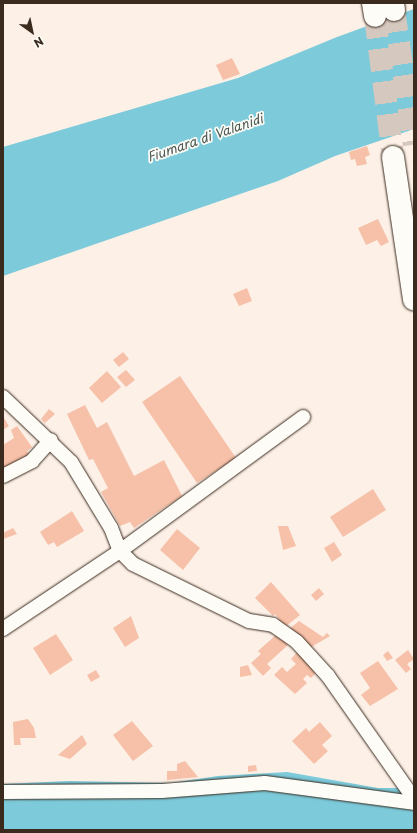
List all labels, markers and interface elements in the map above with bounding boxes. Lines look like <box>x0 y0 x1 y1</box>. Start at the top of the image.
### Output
north arrow <box>12 12 52 52</box>
text: N <box>31 33 47 52</box>
water label: Fiumara di Valanidi <box>145 111 265 165</box>

